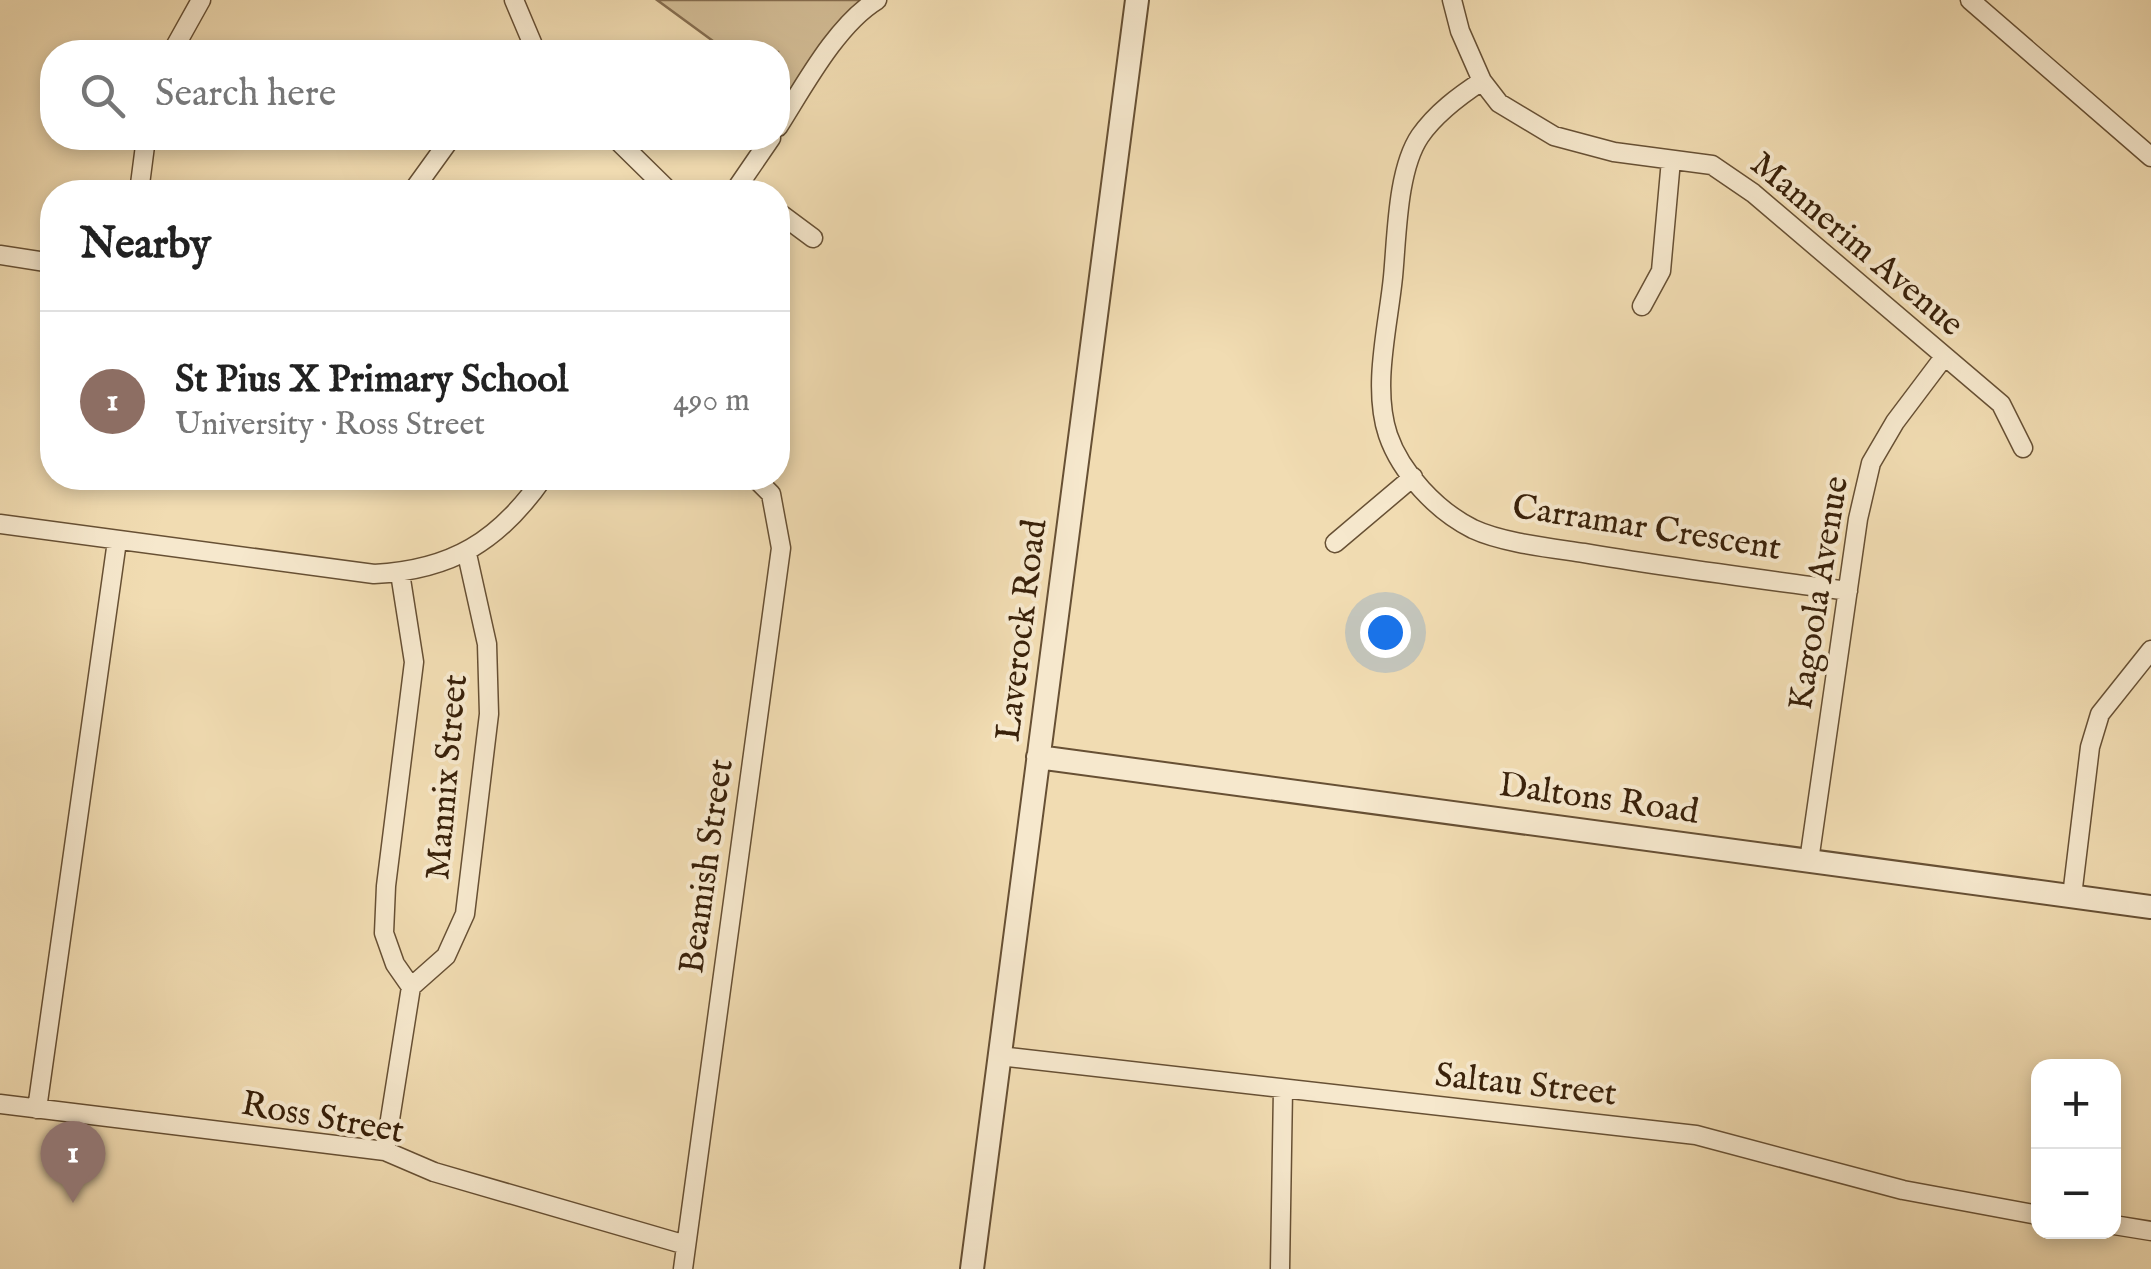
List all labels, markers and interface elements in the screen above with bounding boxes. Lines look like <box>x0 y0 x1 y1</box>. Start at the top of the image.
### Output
search box <box>40 40 790 150</box>
icon: search <box>75 68 130 123</box>
text: Search here <box>155 71 336 119</box>
street label: Mannerim Avenue <box>1740 142 1972 347</box>
text: Nearby <box>80 219 211 272</box>
text: St Pius X Primary School <box>175 357 568 405</box>
text: 1 <box>107 381 118 422</box>
text: 490 m <box>673 381 750 422</box>
text: University · Ross Street <box>175 405 485 446</box>
street label: Kagoola Avenue <box>1779 473 1860 714</box>
street label: Carramar Crescent <box>1509 485 1784 572</box>
street label: Laverock Road <box>987 516 1058 744</box>
your location <box>1360 607 1411 658</box>
street label: Mannix Street <box>416 672 479 882</box>
street label: Beamish Street <box>670 756 745 977</box>
street label: Daltons Road <box>1496 763 1702 836</box>
street label: Saltau Street <box>1433 1054 1619 1117</box>
map controls <box>2031 1059 2121 1239</box>
button: + <box>2031 1059 2121 1149</box>
street label: Ross Street <box>238 1082 407 1155</box>
pin: 1 <box>40 1120 106 1203</box>
button: − <box>2031 1149 2121 1239</box>

